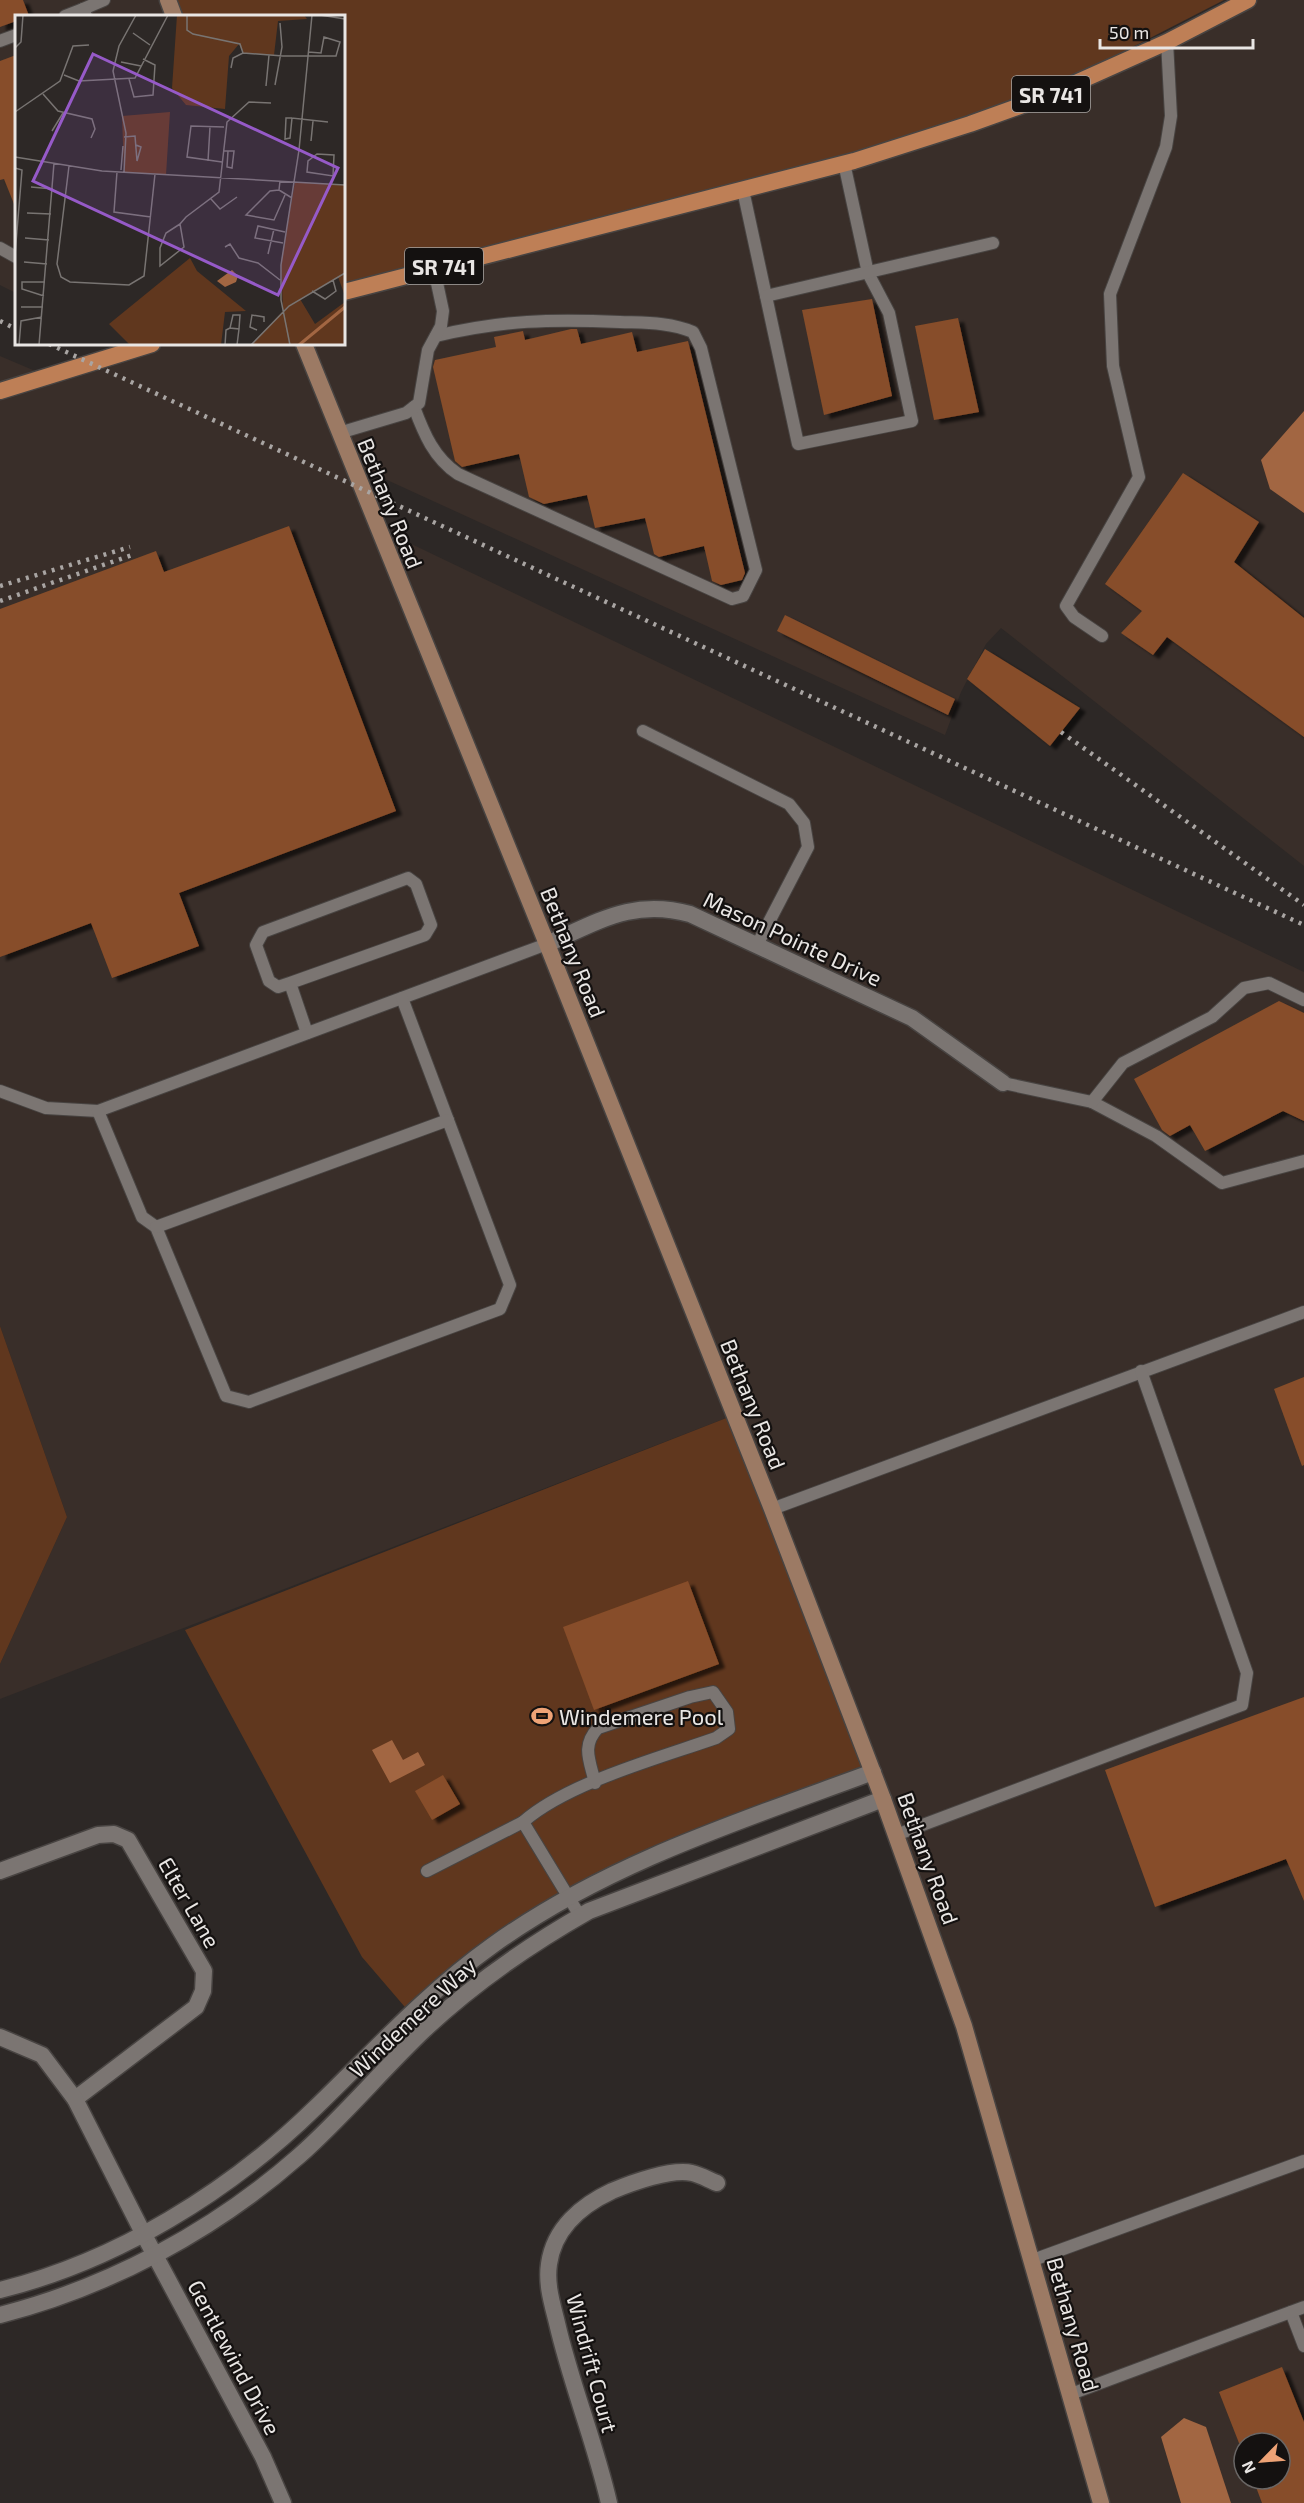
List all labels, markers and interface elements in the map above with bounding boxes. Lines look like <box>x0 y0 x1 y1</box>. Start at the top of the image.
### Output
scale bar <box>1100 12 1253 50</box>
inset map <box>15 15 345 345</box>
text: 50 m <box>1109 21 1149 43</box>
road number: SR 741 <box>1012 76 1090 112</box>
road number: SR 741 <box>405 248 483 284</box>
street label: Bethany Road <box>353 434 429 572</box>
street label: Bethany Road <box>536 883 612 1021</box>
street label: Mason Pointe Drive <box>700 885 886 991</box>
street label: Bethany Road <box>716 1335 792 1473</box>
place label: Windemere Pool <box>559 1703 724 1729</box>
sports icon: Windemere Pool <box>530 1704 554 1728</box>
street label: Bethany Road <box>893 1789 965 1927</box>
street label: Elter Lane <box>154 1852 226 1952</box>
street label: Windemere Way <box>343 1951 481 2082</box>
street label: Bethany Road <box>1042 2254 1106 2394</box>
street label: Gentlewind Drive <box>183 2275 287 2439</box>
street label: Windrift Court <box>562 2291 624 2435</box>
north arrow <box>1232 2431 1292 2491</box>
text: N <box>1237 2458 1259 2477</box>

